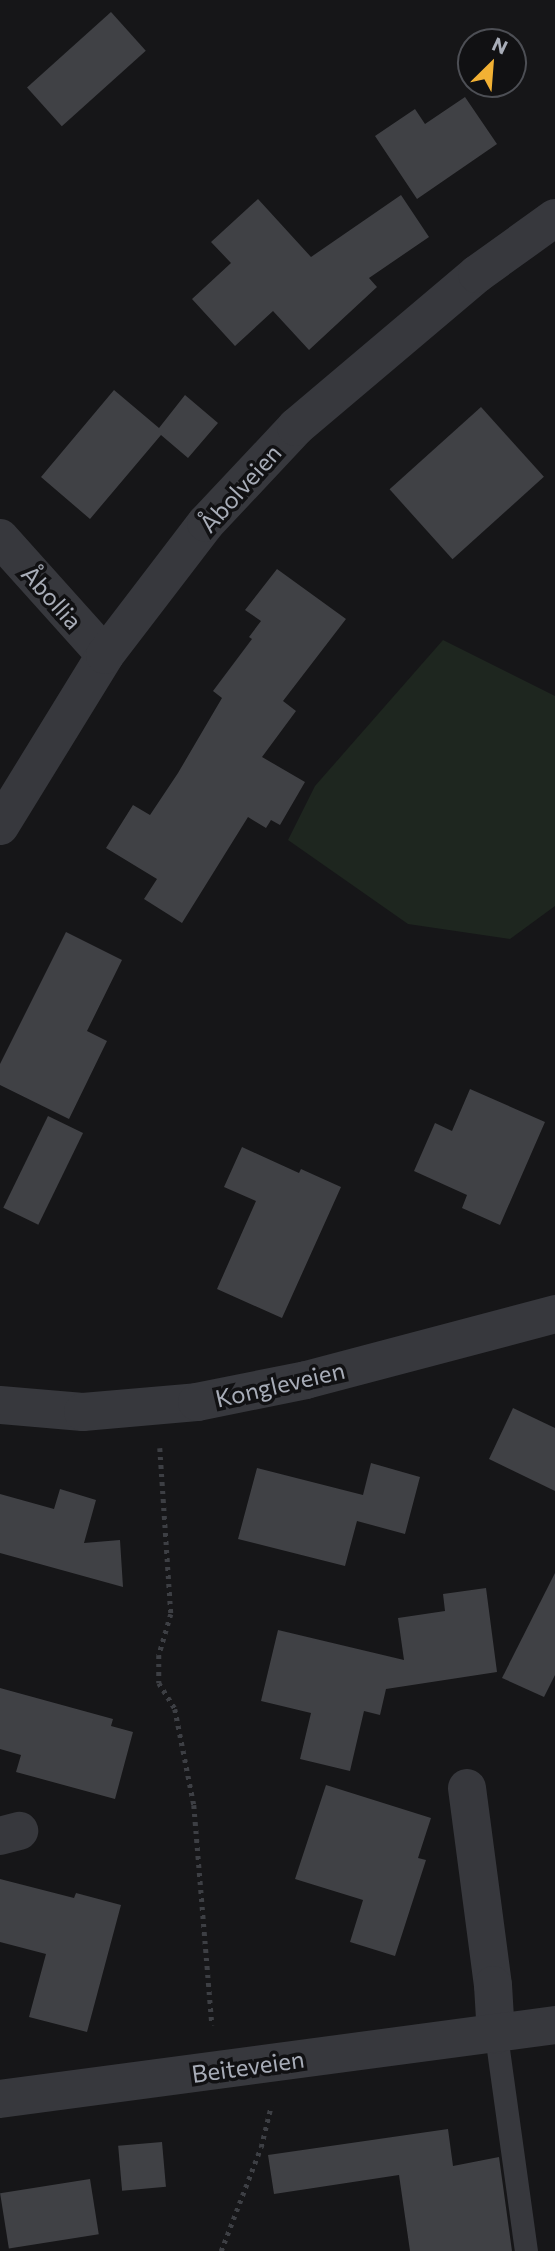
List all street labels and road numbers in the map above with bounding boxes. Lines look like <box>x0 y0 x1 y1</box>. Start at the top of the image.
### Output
street label: Åbolveien <box>193 438 287 538</box>
street label: Åbollia <box>16 559 88 635</box>
street label: Kongleveien <box>212 1355 348 1413</box>
street label: Beiteveien <box>190 2044 306 2088</box>

